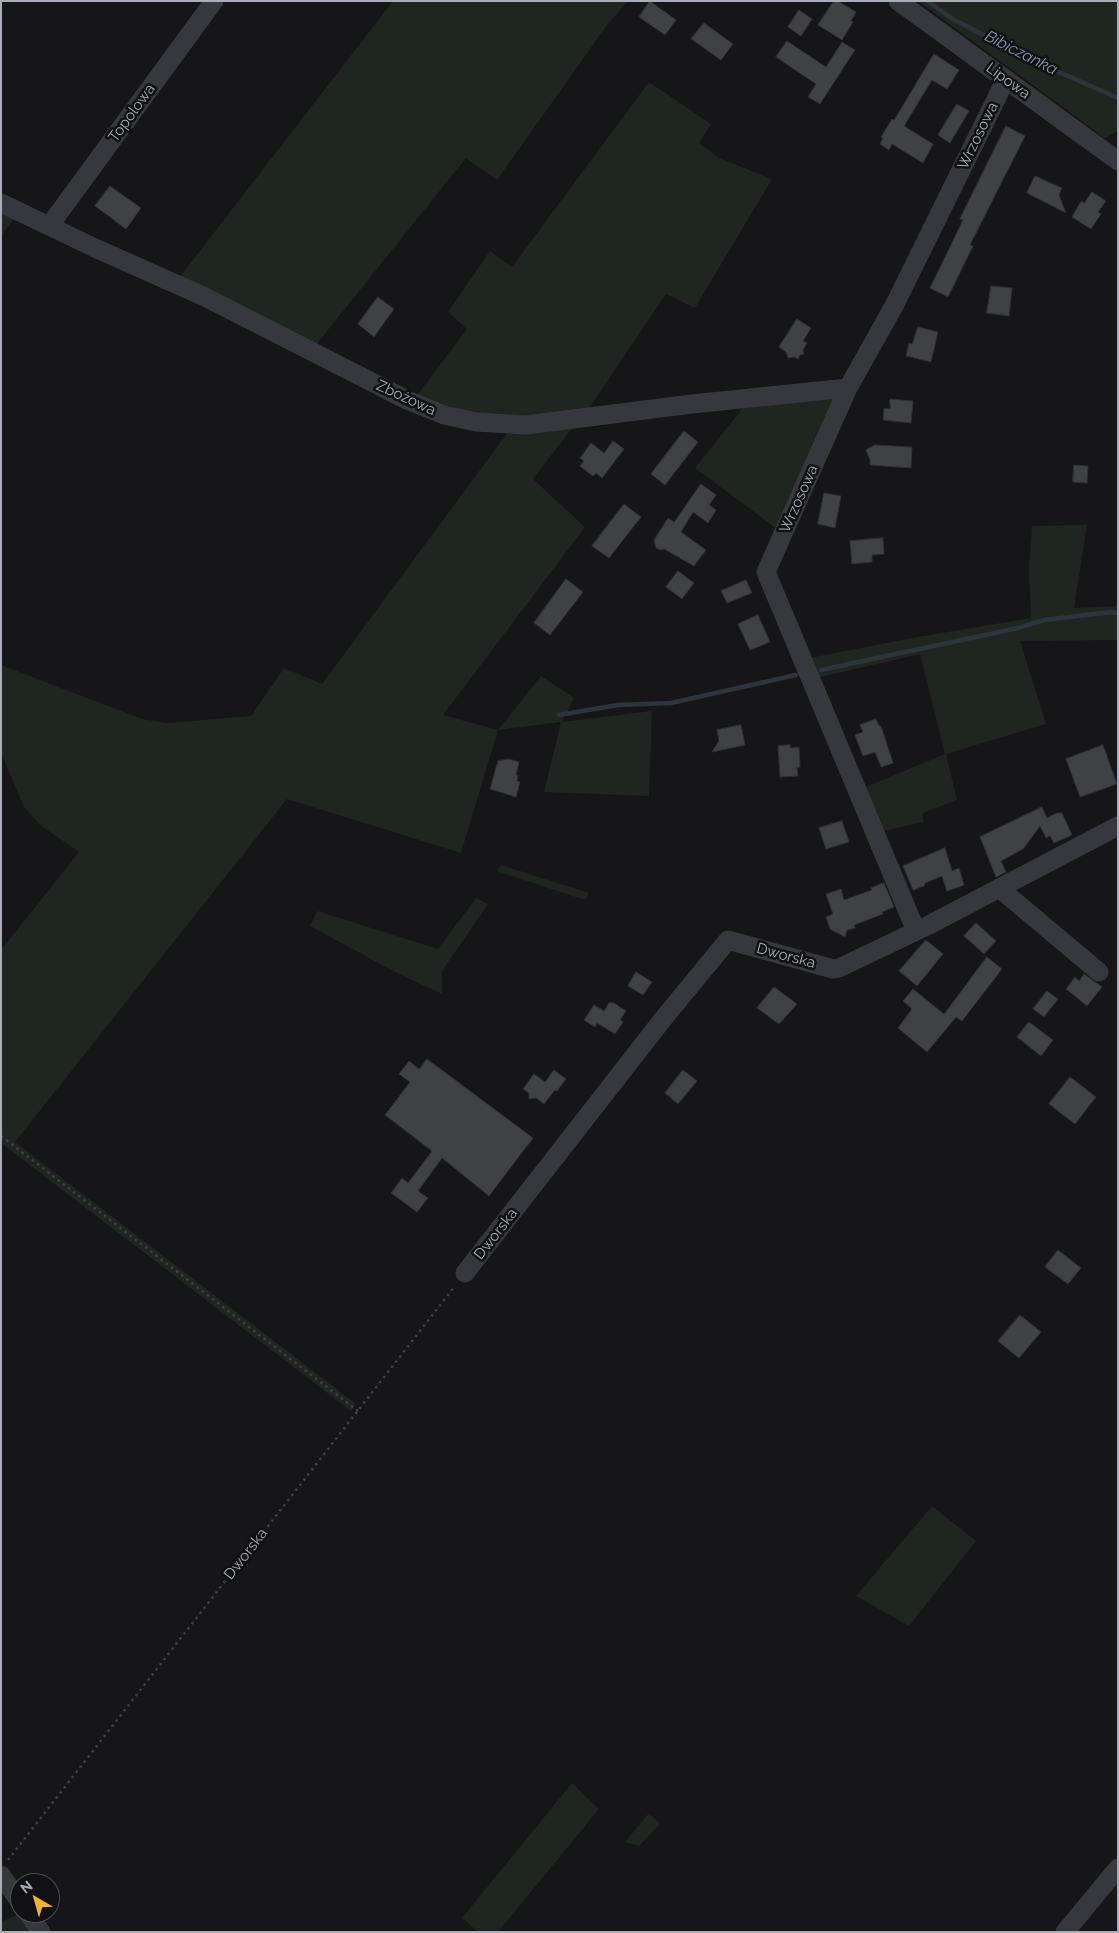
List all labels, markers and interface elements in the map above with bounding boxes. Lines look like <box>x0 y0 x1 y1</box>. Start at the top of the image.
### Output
water label: Bibiczanka <box>982 27 1060 79</box>
street label: Lipowa <box>982 59 1034 103</box>
street label: Topolowa <box>105 80 159 146</box>
street label: Wrzosowa <box>954 99 1002 173</box>
street label: Zbożowa <box>373 376 439 420</box>
street label: Wrzosowa <box>776 462 822 536</box>
street label: Dworska <box>755 940 817 972</box>
street label: Dworska <box>470 1205 522 1263</box>
street label: Dworska <box>220 1525 272 1583</box>
north arrow <box>10 1873 60 1923</box>
text: N <box>17 1877 36 1897</box>

